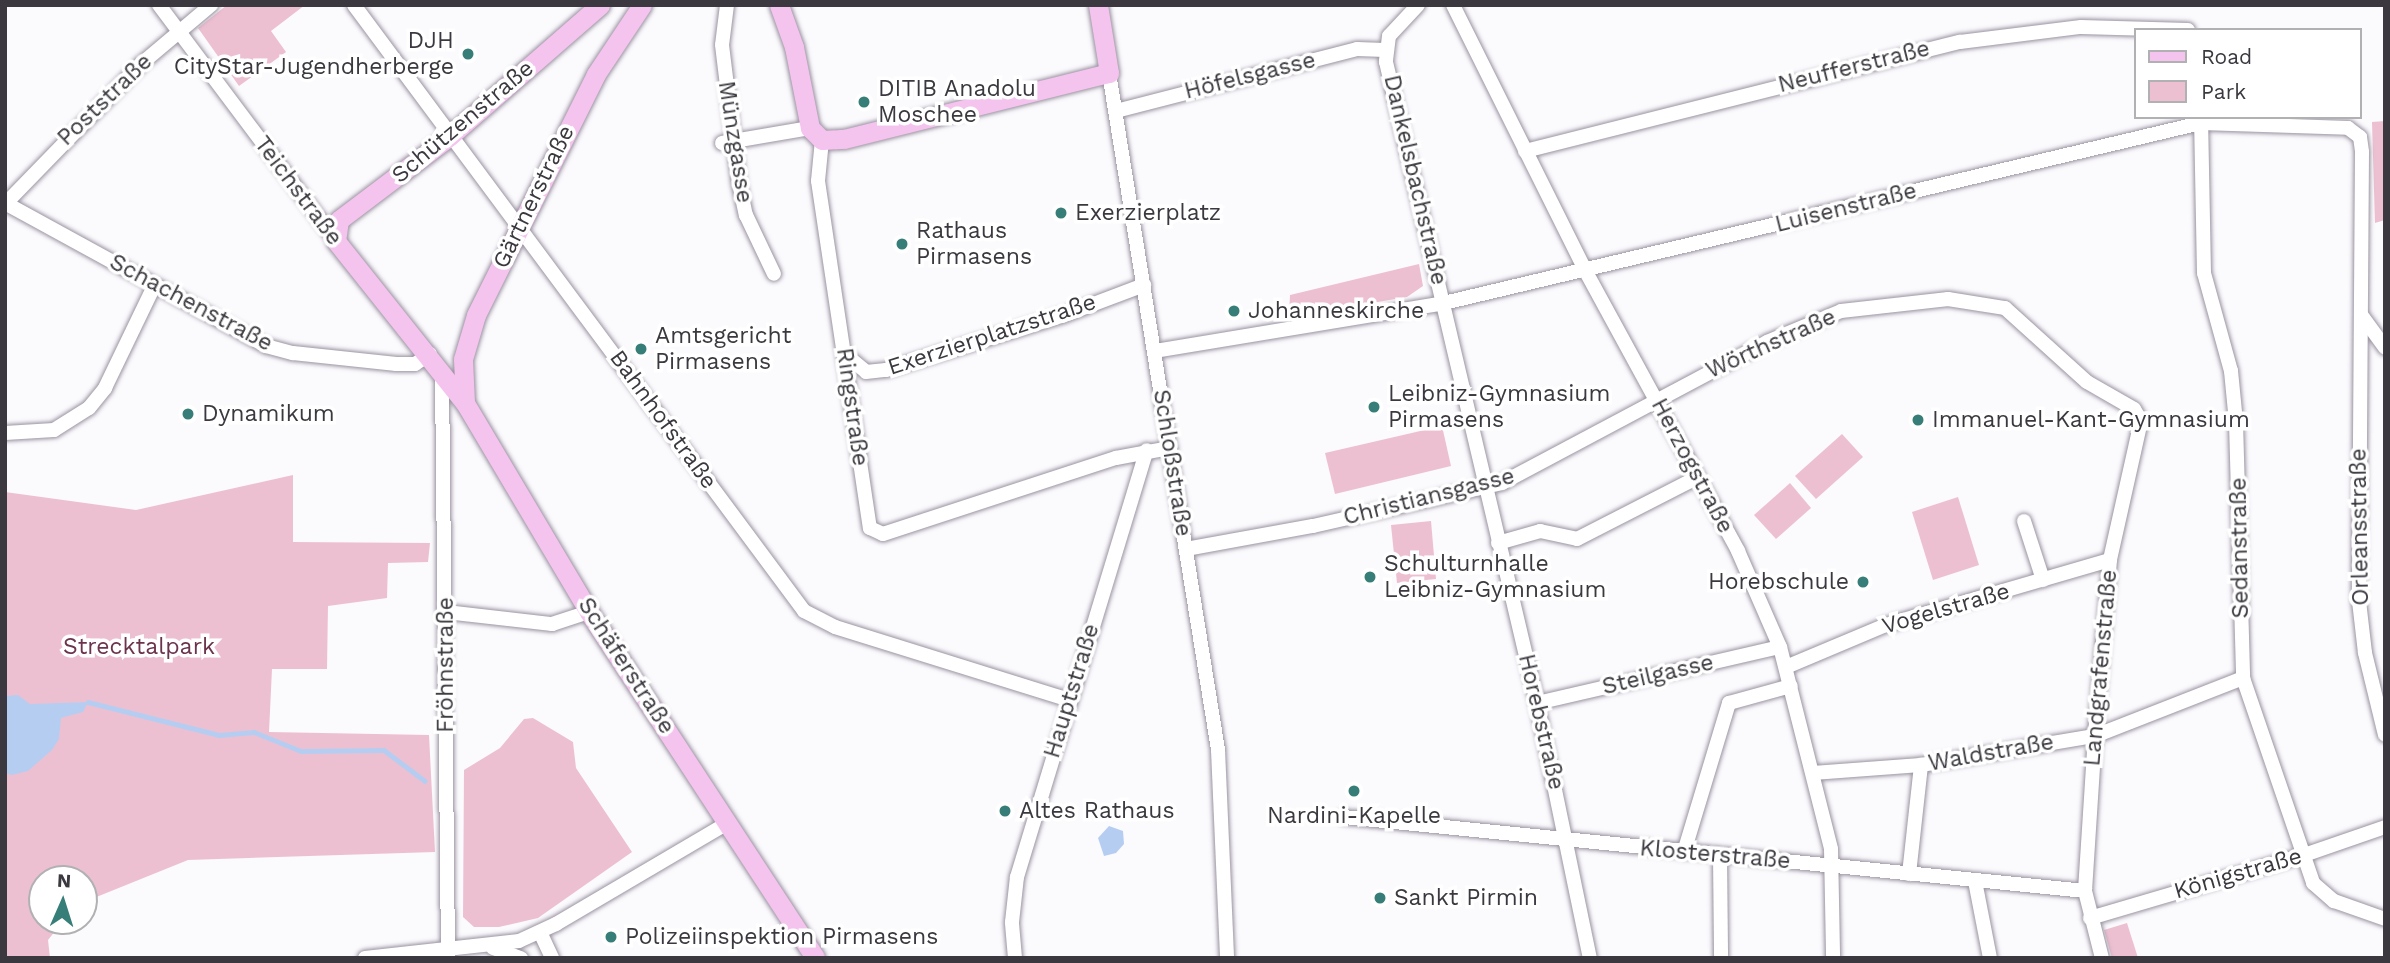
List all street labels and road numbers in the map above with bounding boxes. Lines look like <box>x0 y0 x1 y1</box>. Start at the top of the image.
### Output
street label: Neufferstraße <box>1775 35 1933 99</box>
street label: Höfelsgasse <box>1182 46 1318 106</box>
street label: Poststraße <box>52 48 158 152</box>
street label: Schützenstraße <box>386 55 540 189</box>
street label: Dankelsbachstraße <box>1377 72 1453 288</box>
street label: Münzgasse <box>712 79 758 205</box>
street label: Gärtnerstraße <box>487 121 581 273</box>
street label: Teichstraße <box>248 131 348 251</box>
street label: Luisenstraße <box>1772 177 1920 239</box>
street label: Schachenstraße <box>105 248 277 358</box>
street label: Exerzierplatzstraße <box>884 288 1100 382</box>
street label: Wörthstraße <box>1702 303 1840 385</box>
street label: Bahnhofstraße <box>603 345 723 495</box>
street label: Ringstraße <box>830 346 874 468</box>
street label: Schloßstraße <box>1147 388 1197 538</box>
street label: Herzogstraße <box>1645 394 1739 538</box>
street label: Orleansstraße <box>2345 448 2375 606</box>
street label: Christiansgasse <box>1341 462 1517 532</box>
street label: Sedanstraße <box>2225 477 2255 619</box>
street label: Landgrafenstraße <box>2079 569 2123 767</box>
street label: Vogelstraße <box>1879 578 2013 640</box>
street label: Schäferstraße <box>572 593 680 739</box>
street label: Fröhnstraße <box>432 597 460 733</box>
street label: Hauptstraße <box>1038 620 1106 762</box>
street label: Steilgasse <box>1600 649 1716 701</box>
street label: Horebstraße <box>1512 651 1570 793</box>
street label: Waldstraße <box>1926 728 2056 778</box>
street label: Klosterstraße <box>1639 835 1791 875</box>
street label: Königstraße <box>2171 843 2305 905</box>

